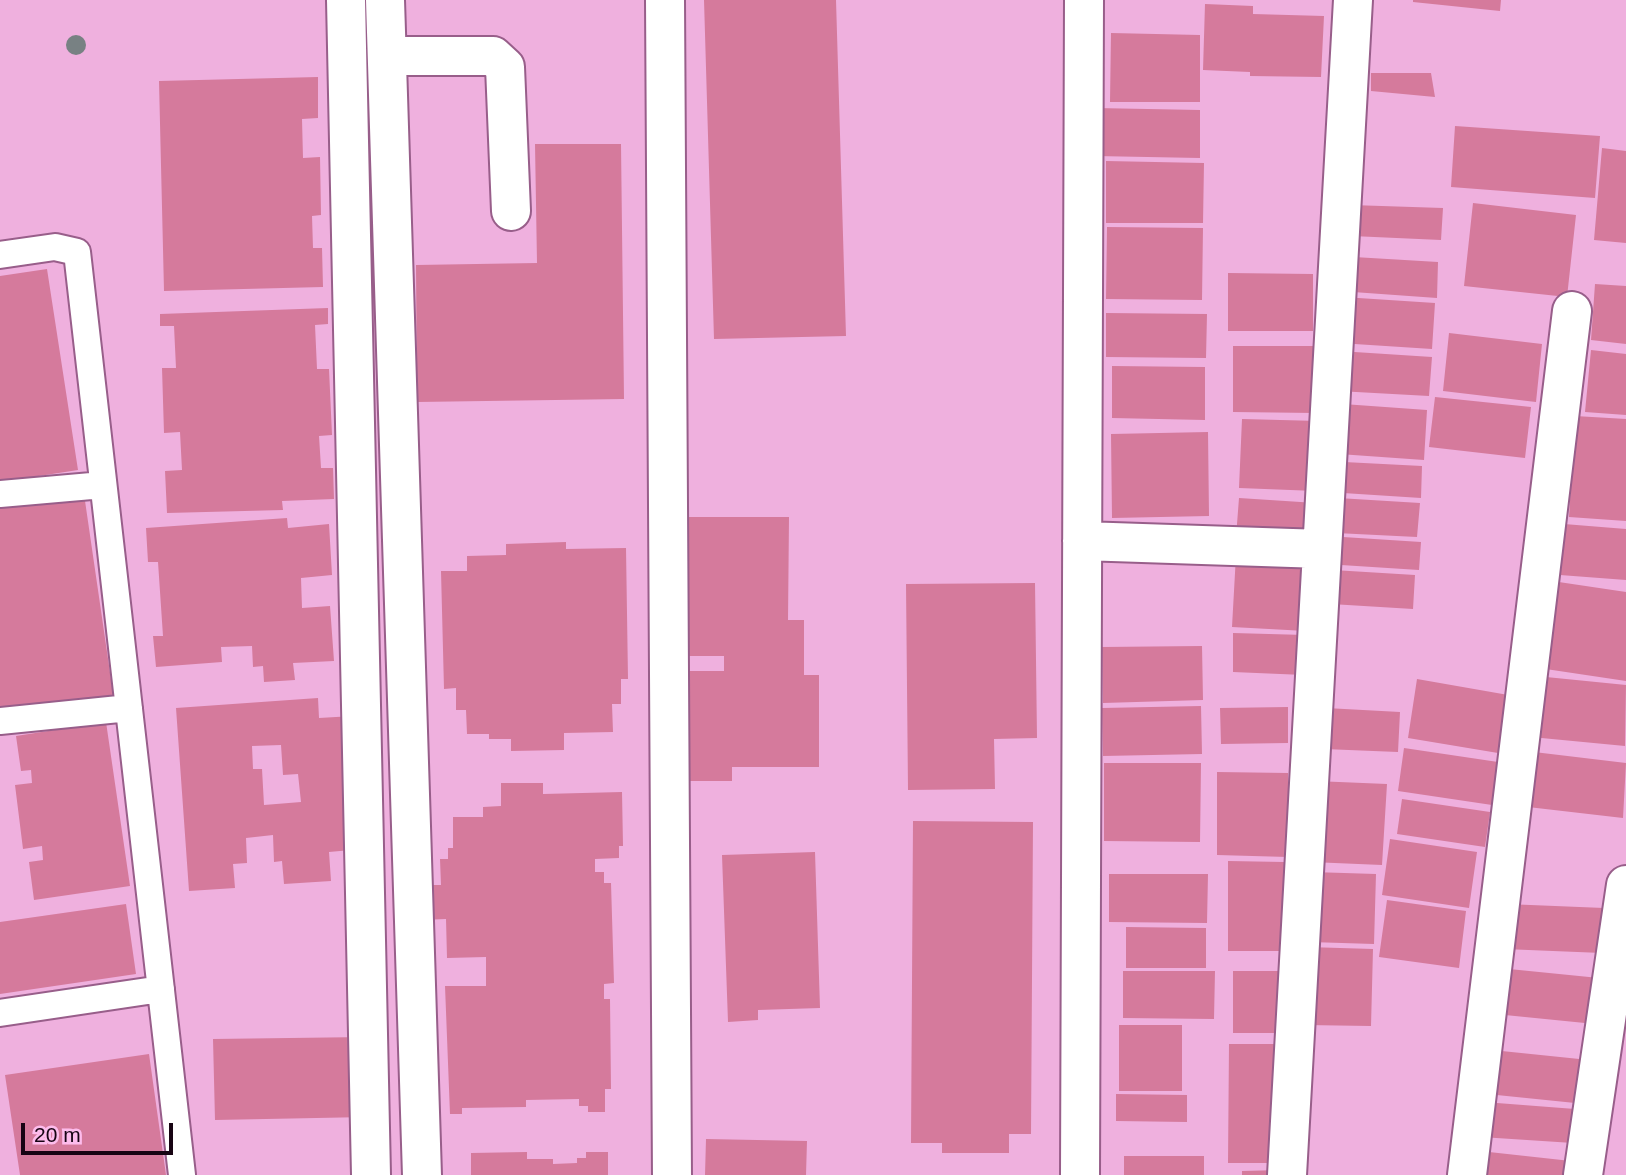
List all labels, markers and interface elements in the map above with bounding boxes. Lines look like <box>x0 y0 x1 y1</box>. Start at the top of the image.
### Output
scale bar <box>24 1108 177 1152</box>
text: 20 m <box>34 1123 81 1146</box>

